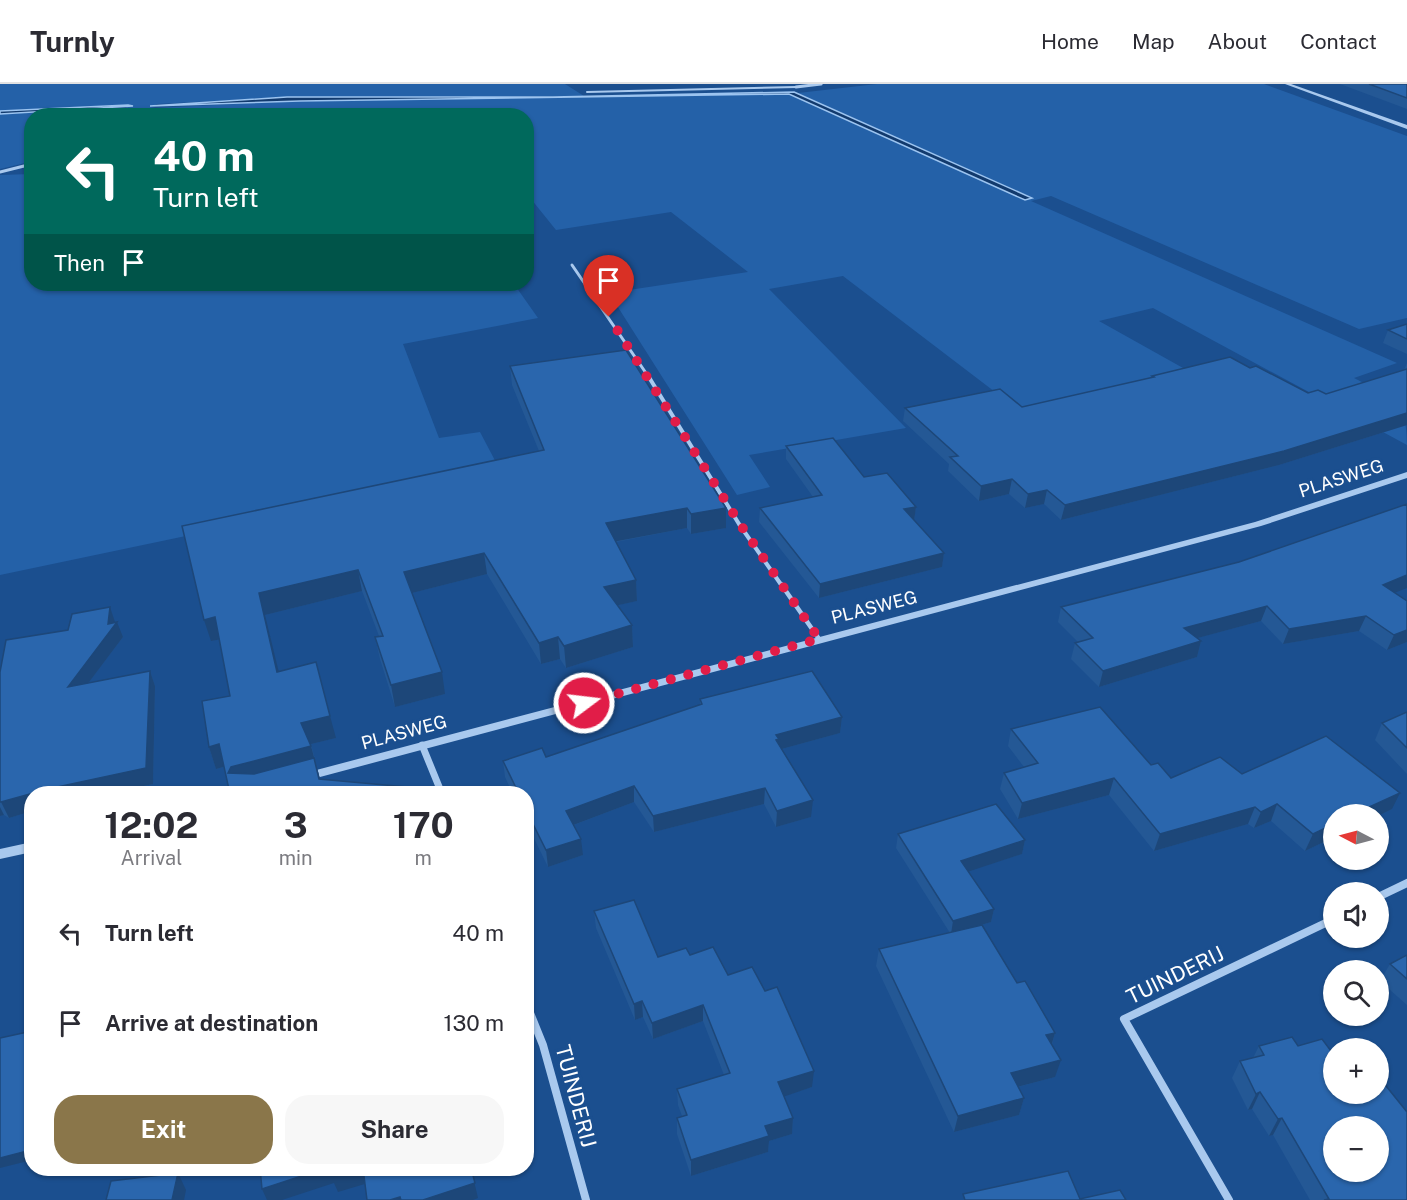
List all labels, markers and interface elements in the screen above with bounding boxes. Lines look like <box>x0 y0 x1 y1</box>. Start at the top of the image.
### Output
text: Turnly <box>30 25 115 58</box>
text: Home <box>1041 29 1099 54</box>
text: Map <box>1132 29 1175 54</box>
text: About <box>1208 29 1267 54</box>
text: Contact <box>1300 29 1377 54</box>
text: 40 m <box>153 131 255 180</box>
icon: left <box>54 132 132 210</box>
text: Turn left <box>153 181 259 213</box>
icon: arrive <box>117 246 150 279</box>
text: Then <box>54 250 105 276</box>
pin <box>583 255 634 317</box>
icon: arrive <box>592 264 625 297</box>
street label: PLASWEG <box>1296 454 1386 502</box>
street label: PLASWEG <box>829 586 919 628</box>
position arrow <box>552 671 616 735</box>
street label: PLASWEG <box>359 710 449 754</box>
text: 12:02 <box>104 804 198 846</box>
text: 3 <box>284 804 308 846</box>
text: 170 <box>393 804 454 846</box>
north arrow <box>1323 804 1389 870</box>
map controls <box>1323 804 1389 1182</box>
text: Arrival <box>120 846 182 870</box>
text: min <box>279 846 313 870</box>
text: m <box>415 846 432 870</box>
button: sound <box>1323 882 1389 948</box>
icon: left <box>54 917 87 950</box>
text: Turn left <box>105 920 194 946</box>
text: 40 m <box>452 920 504 946</box>
street label: TUINDERIJ <box>1122 941 1228 1009</box>
button: search <box>1323 960 1389 1026</box>
icon: arrive <box>54 1007 87 1040</box>
text: Arrive at destination <box>105 1010 318 1036</box>
text: 130 m <box>443 1010 504 1036</box>
button: + <box>1323 1038 1389 1104</box>
street label: TUINDERIJ <box>550 1042 602 1150</box>
button: Exit <box>54 1095 273 1164</box>
button: Share <box>285 1095 504 1164</box>
button: − <box>1323 1116 1389 1182</box>

